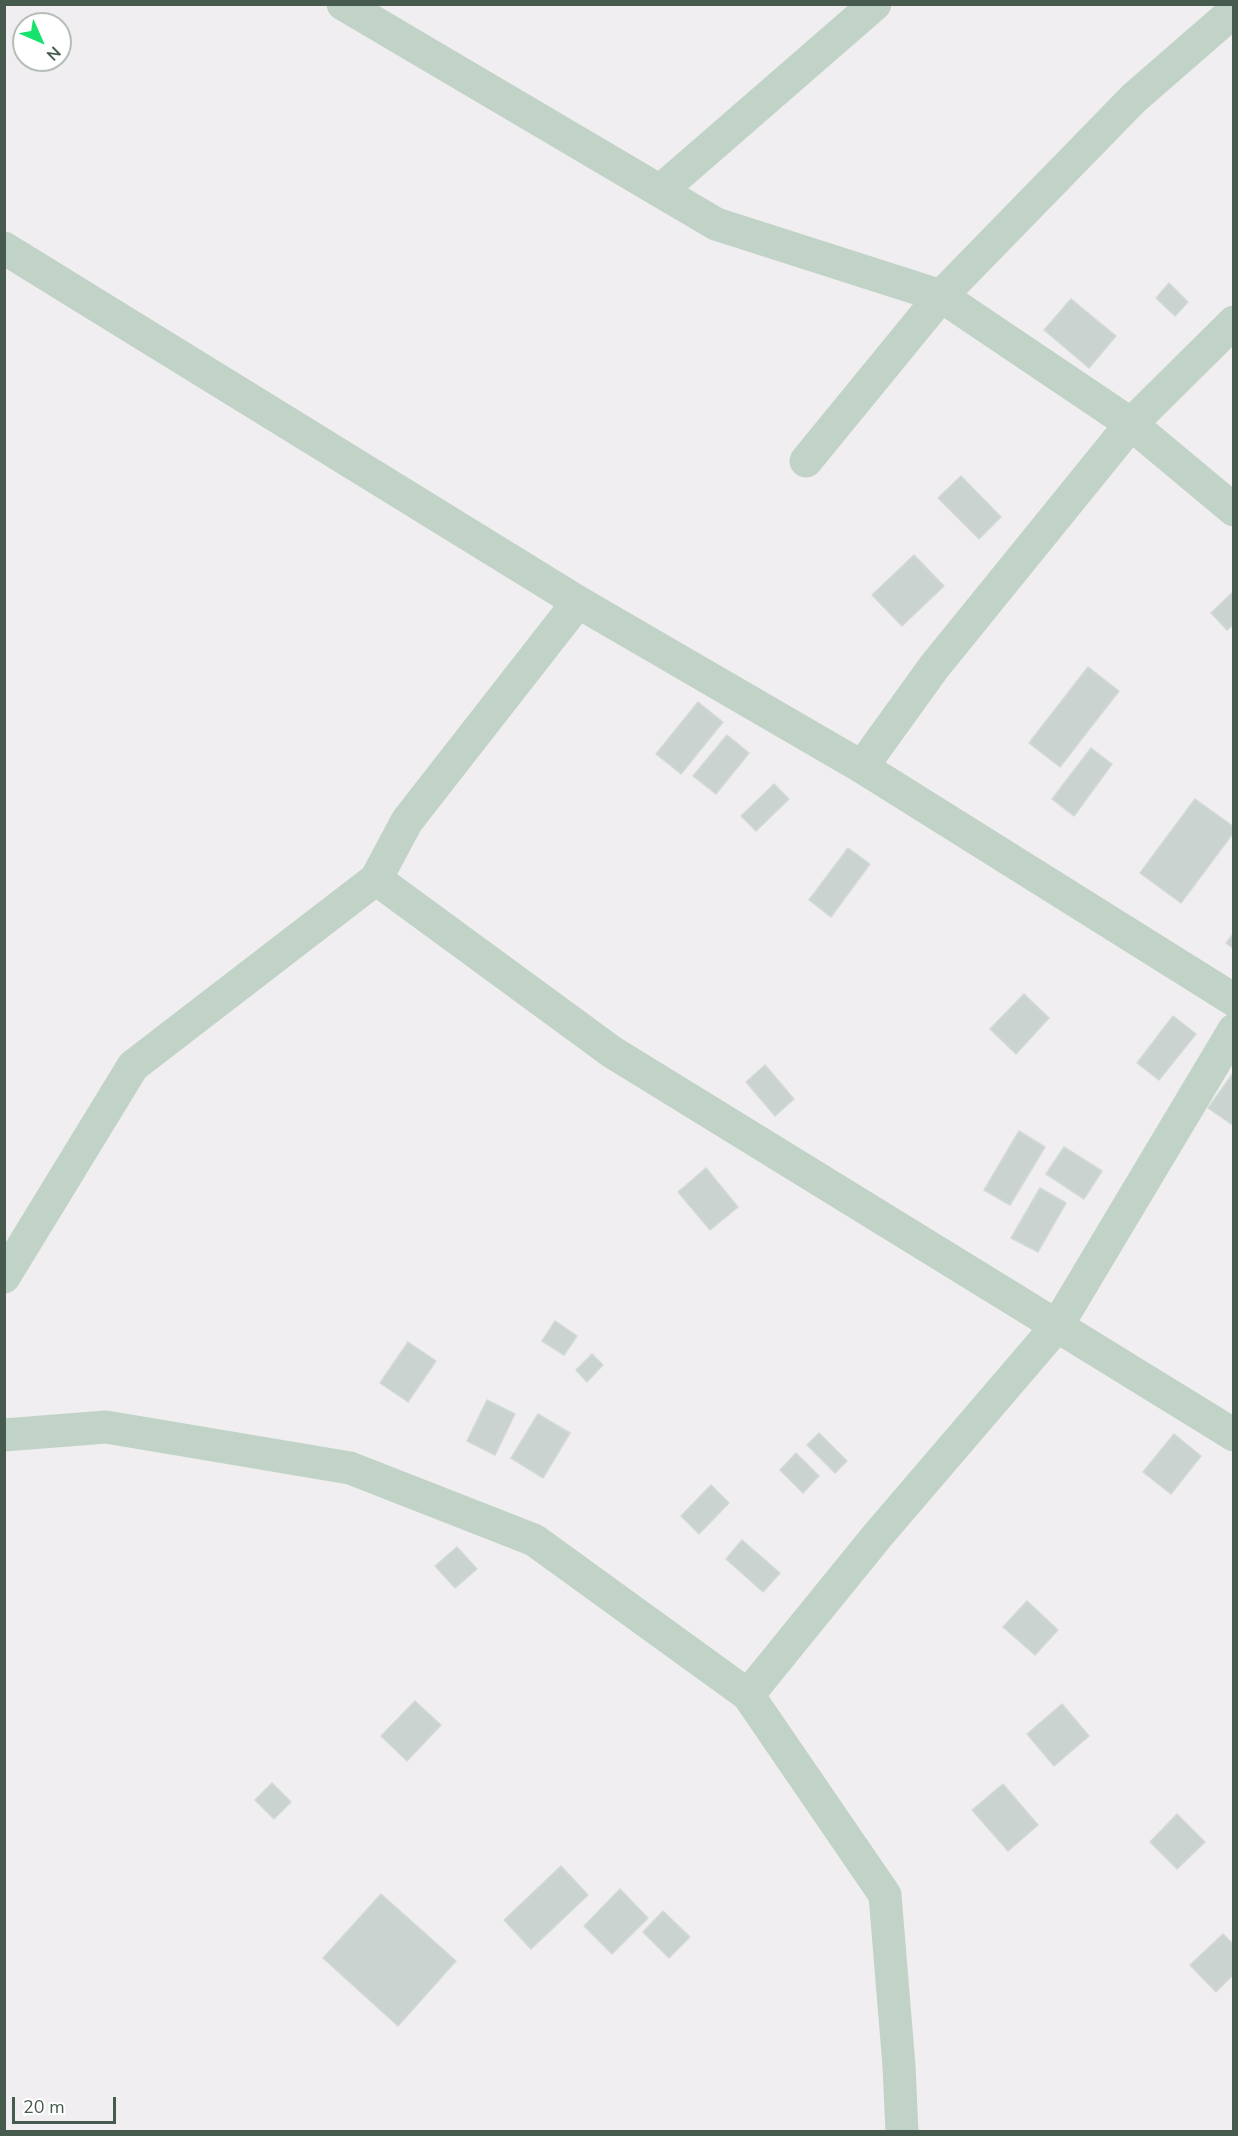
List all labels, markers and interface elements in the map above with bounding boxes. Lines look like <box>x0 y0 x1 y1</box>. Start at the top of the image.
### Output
north arrow <box>12 12 72 72</box>
text: N <box>41 41 65 65</box>
scale bar <box>15 2085 118 2123</box>
text: 20 m <box>23 2095 65 2119</box>

